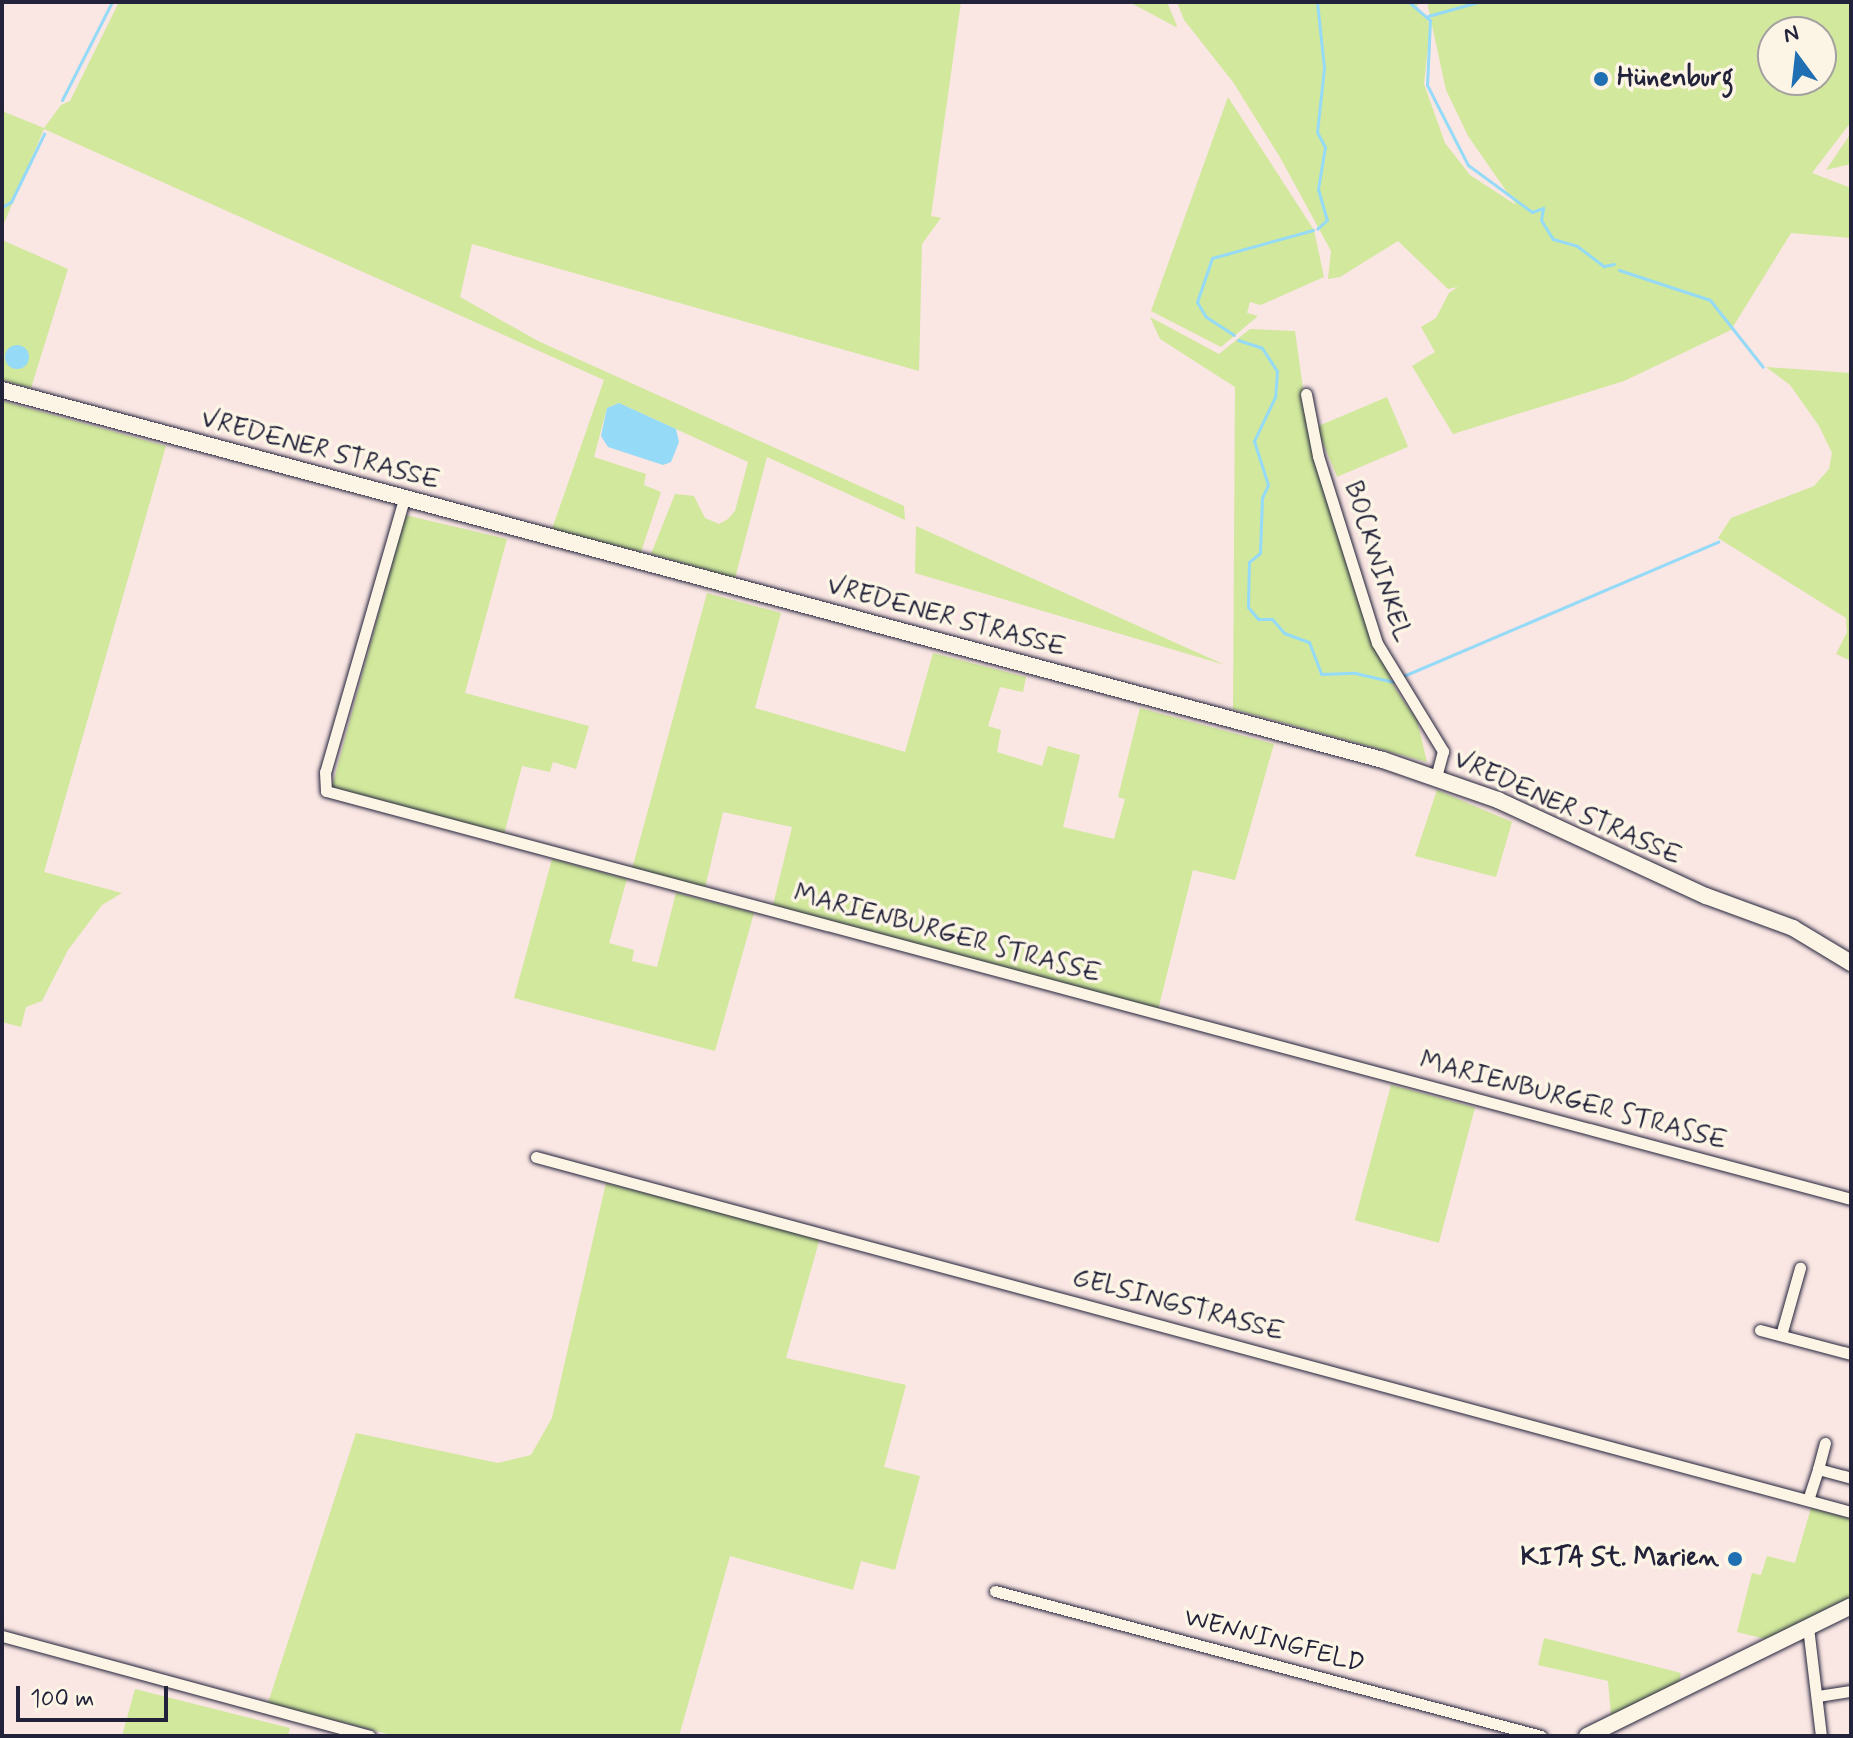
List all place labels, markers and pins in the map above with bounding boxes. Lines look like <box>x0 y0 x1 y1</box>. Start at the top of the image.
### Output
place label: Hünenburg <box>1617 63 1734 95</box>
marker: Hünenburg <box>1592 70 1610 88</box>
place label: KITA St. Marien <box>1526 1543 1719 1575</box>
marker: KITA St. Marien <box>1726 1550 1744 1568</box>

